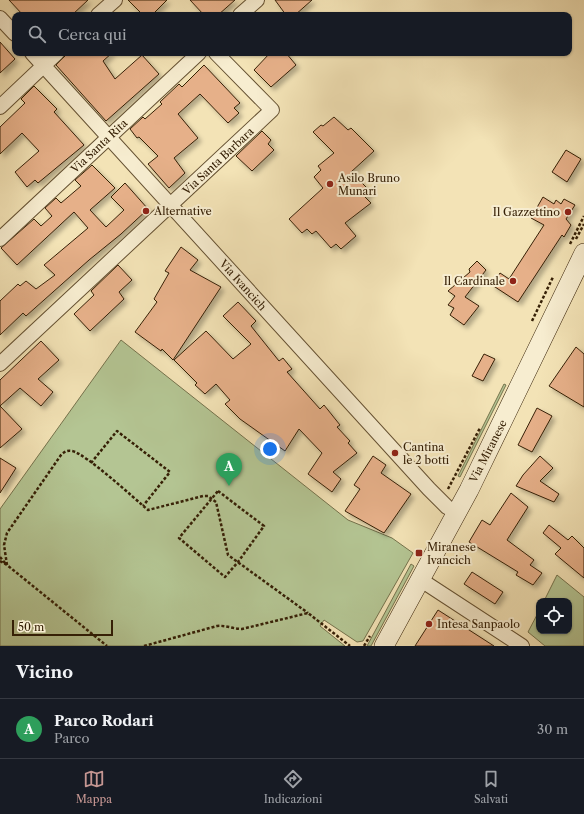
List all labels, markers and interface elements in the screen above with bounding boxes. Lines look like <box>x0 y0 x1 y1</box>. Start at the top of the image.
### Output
search box <box>12 12 572 56</box>
icon: search <box>26 23 48 45</box>
text: Cerca qui <box>58 25 127 44</box>
street label: Via Santa Rita <box>67 116 130 177</box>
street label: Via Santa Barbara <box>179 124 257 198</box>
place label: Asilo Bruno Munari <box>337 171 400 198</box>
marker: Asilo Bruno Munari <box>325 179 335 189</box>
place label: Alternative <box>153 204 212 218</box>
place label: Il Gazzettino <box>493 205 560 219</box>
marker: Alternative <box>141 206 151 216</box>
marker: Il Gazzettino <box>563 207 573 217</box>
street label: Via Ivancich <box>216 256 270 313</box>
place label: Il Cardinale <box>444 274 505 288</box>
marker: Il Cardinale <box>508 276 518 286</box>
street label: Via Miranese <box>466 417 510 486</box>
your location <box>260 439 280 459</box>
place label: Cantina le 2 botti <box>403 440 450 467</box>
marker: Cantina le 2 botti <box>390 448 400 458</box>
pin: A <box>216 453 242 486</box>
place label: Miranese Ivancich <box>427 540 476 567</box>
marker: Miranese Ivancich <box>414 548 424 558</box>
map controls <box>536 598 572 634</box>
button: locate <box>536 598 572 634</box>
place label: Intesa Sanpaolo <box>437 617 520 631</box>
scale bar <box>12 618 113 637</box>
marker: Intesa Sanpaolo <box>424 619 434 629</box>
text: 50 m <box>18 620 44 634</box>
text: Vicino <box>16 662 73 682</box>
text: Parco Rodari <box>54 711 154 730</box>
text: A <box>24 721 34 737</box>
text: 30 m <box>537 721 568 737</box>
text: Parco <box>54 730 89 746</box>
tab: Mappa <box>76 768 112 806</box>
tab: Indicazioni <box>264 768 322 806</box>
tab: Salvati <box>474 768 508 806</box>

